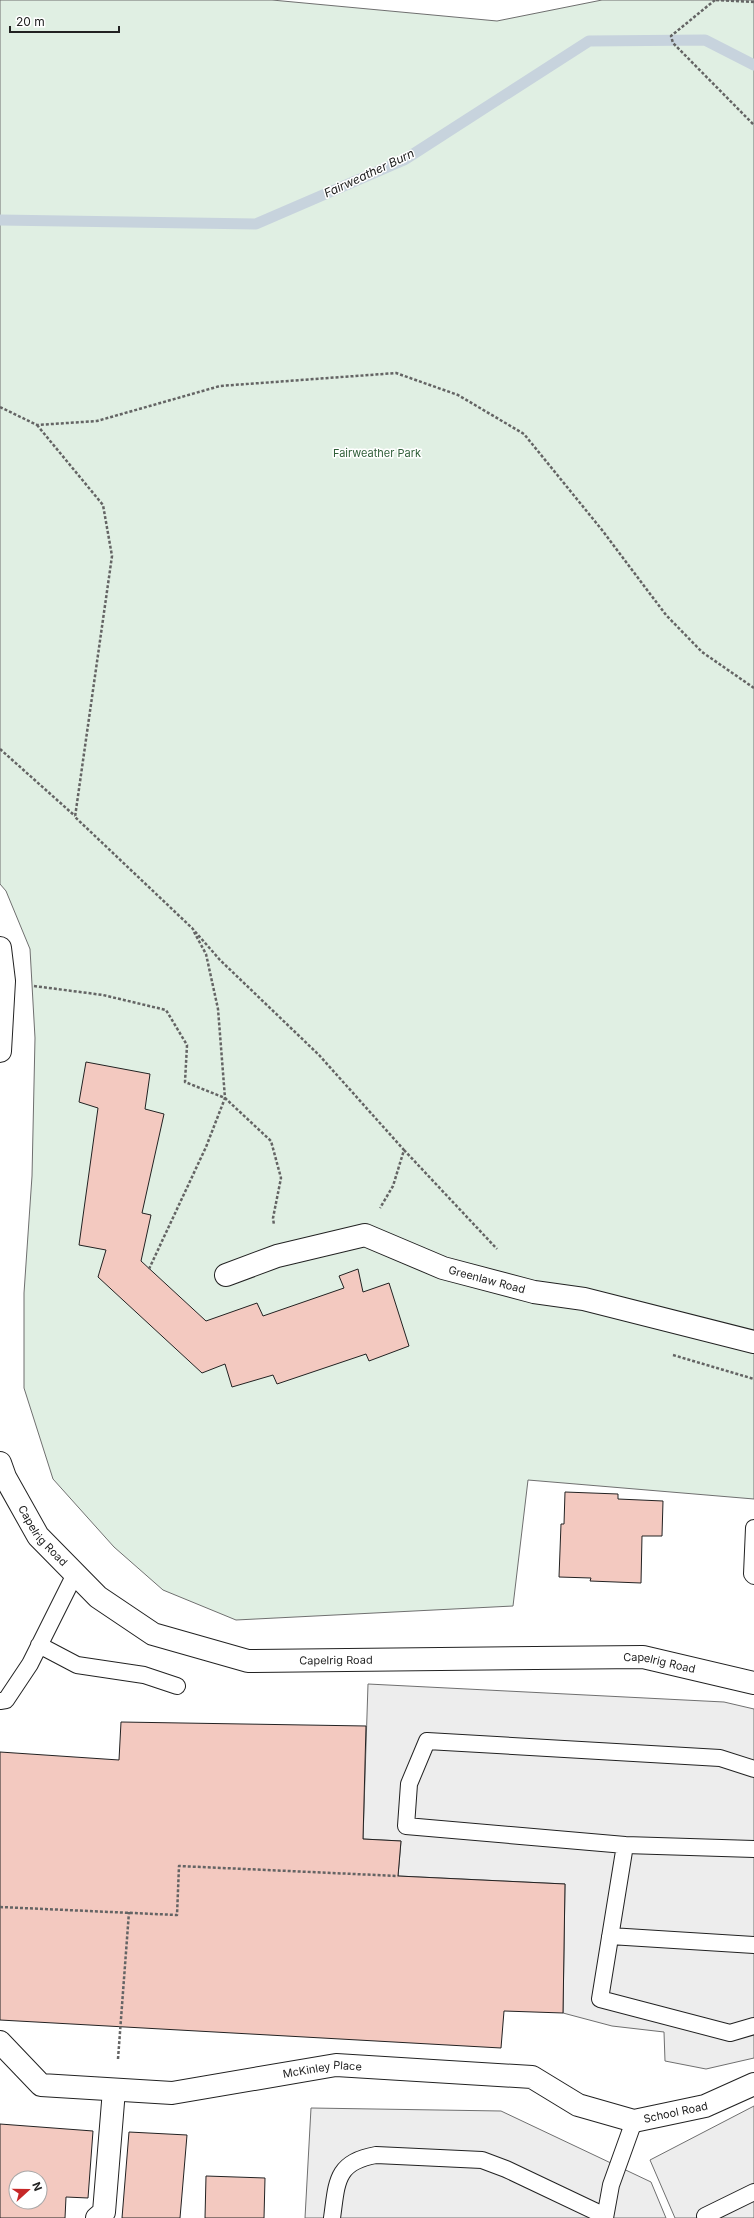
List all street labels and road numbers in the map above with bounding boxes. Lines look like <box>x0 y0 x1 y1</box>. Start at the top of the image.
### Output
street label: Greenlaw Road <box>447 1263 527 1296</box>
street label: Capelrig Road <box>15 1503 71 1569</box>
street label: Capelrig Road <box>623 1650 697 1676</box>
street label: Capelrig Road <box>299 1653 373 1667</box>
street label: McKinley Place <box>282 2058 362 2081</box>
street label: School Road <box>642 2099 709 2126</box>

